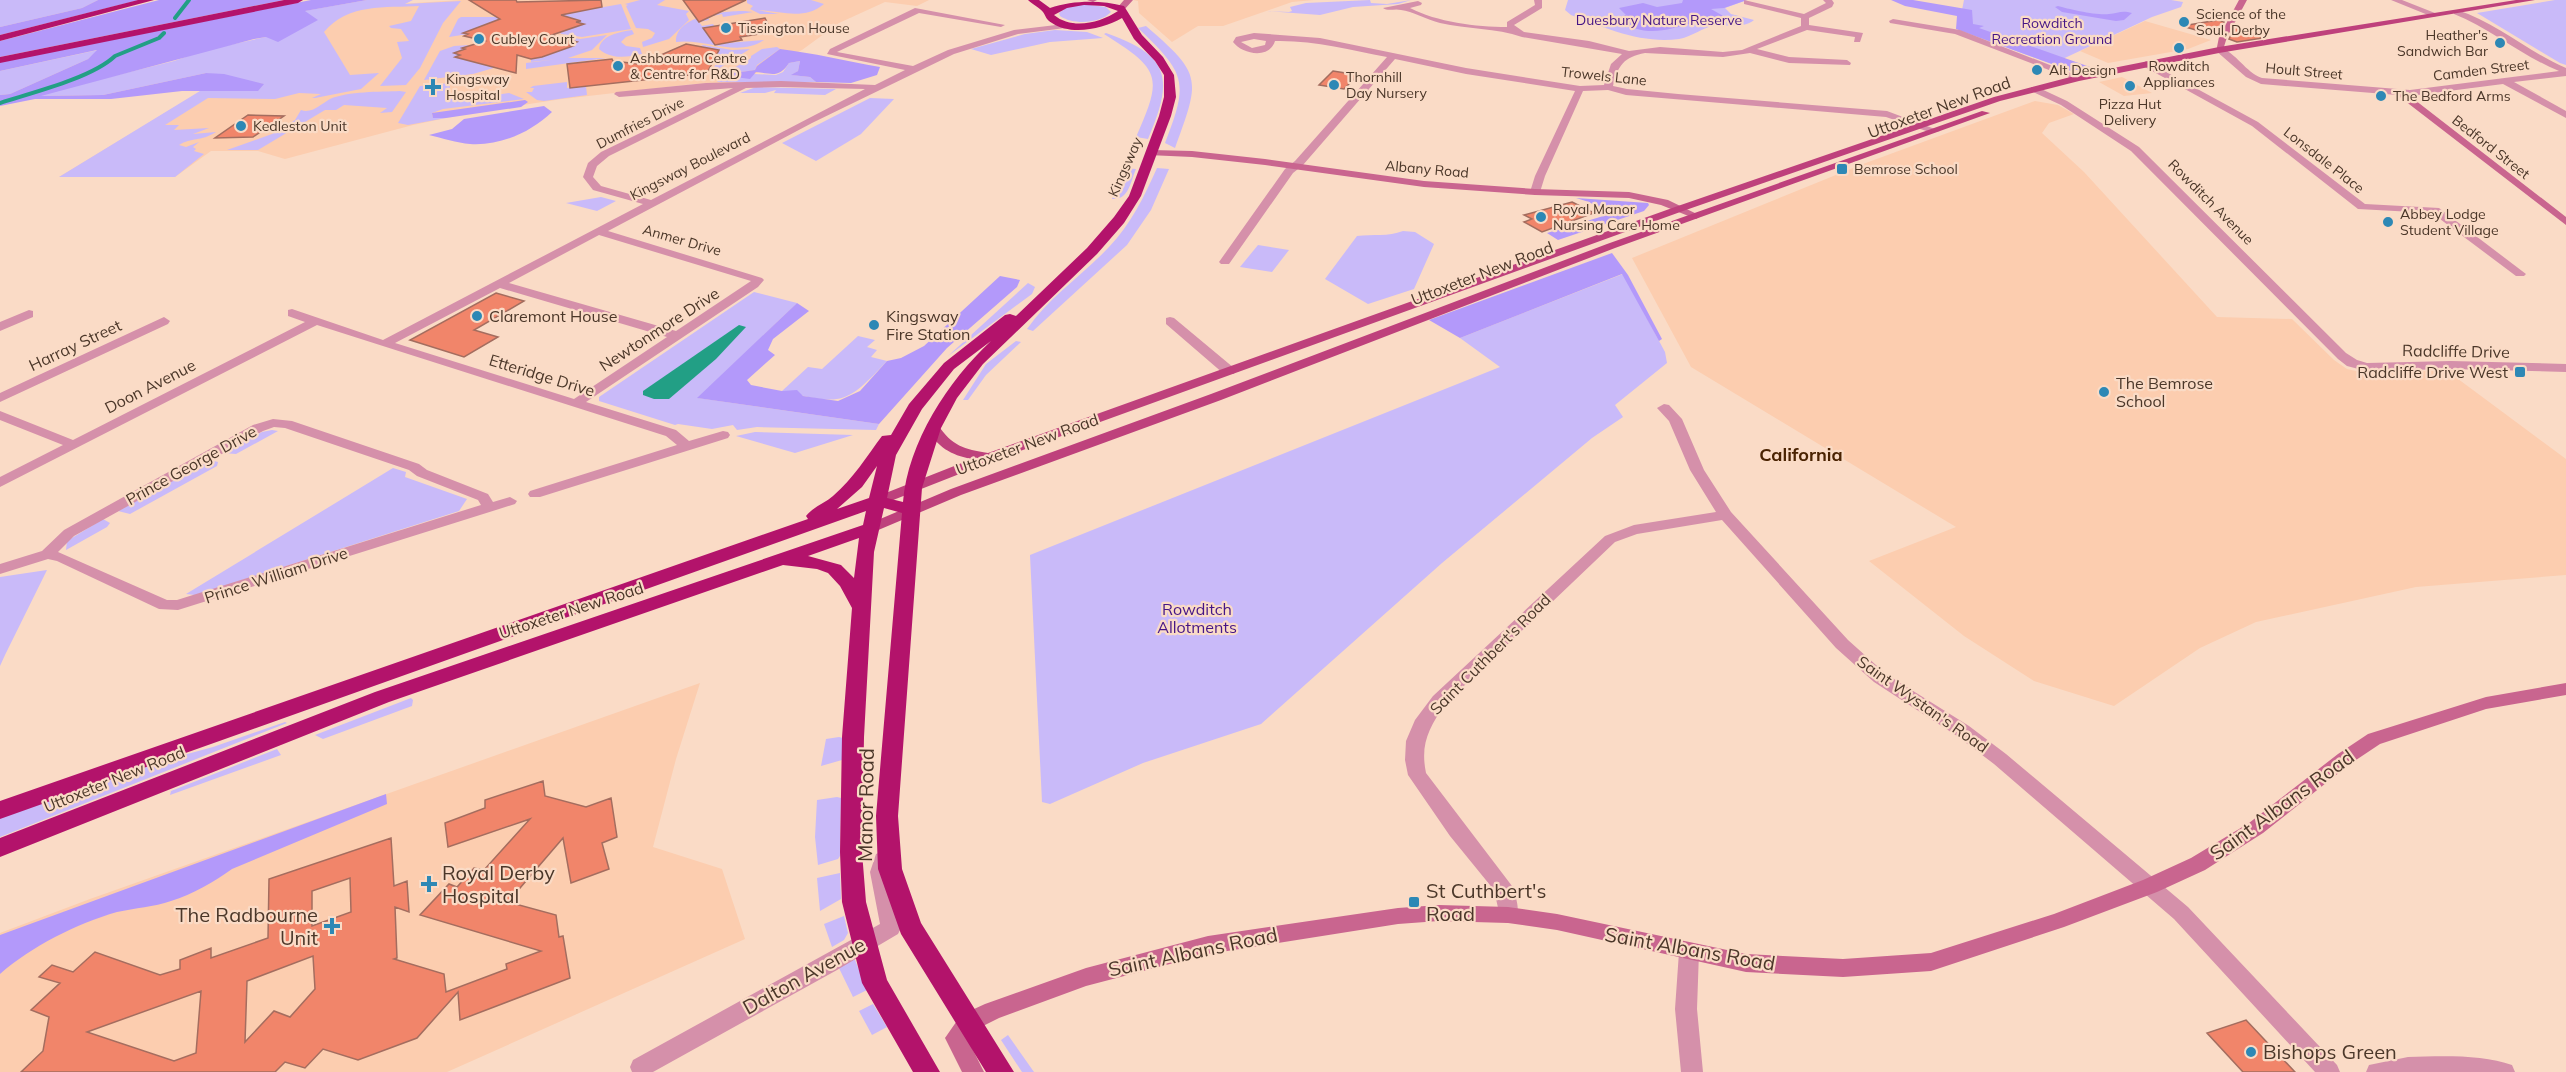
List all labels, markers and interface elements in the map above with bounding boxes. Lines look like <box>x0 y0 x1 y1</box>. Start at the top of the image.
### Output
place label: Science of the Soul, Derby <box>2196 5 2286 39</box>
park label: Duesbury Nature Reserve <box>1576 11 1742 29</box>
park label: Rowditch Recreation Ground <box>1991 14 2113 48</box>
marker: Science of the Soul, Derby <box>2177 15 2191 29</box>
place label: Tissington House <box>738 19 850 37</box>
marker: Tissington House <box>719 21 733 35</box>
place label: Heather's Sandwich Bar <box>2397 26 2489 60</box>
place label: Cubley Court <box>491 30 574 48</box>
marker: Cubley Court <box>472 32 486 46</box>
marker: Heather's Sandwich Bar <box>2493 36 2507 50</box>
marker: Rowditch Appliances <box>2172 41 2186 55</box>
place label: Ashbourne Centre & Centre for R&D <box>630 49 747 83</box>
street label: Camden Street <box>2432 55 2530 85</box>
place label: Rowditch Appliances <box>2143 57 2215 91</box>
marker: Ashbourne Centre & Centre for R&D <box>611 59 625 73</box>
street label: Hoult Street <box>2265 59 2343 83</box>
place label: Alt Design <box>2049 61 2116 79</box>
street label: Trowels Lane <box>1560 63 1648 89</box>
marker: Alt Design <box>2030 63 2044 77</box>
place label: Thornhill Day Nursery <box>1346 68 1427 102</box>
place label: Kingsway Hospital <box>446 70 510 104</box>
street label: Uttoxeter New Road <box>1865 72 2013 142</box>
marker: Kingsway Hospital <box>424 78 442 96</box>
marker: Thornhill Day Nursery <box>1327 78 1341 92</box>
marker: Pizza Hut Delivery <box>2123 79 2137 93</box>
place label: The Bedford Arms <box>2393 87 2511 105</box>
marker: The Bedford Arms <box>2374 89 2388 103</box>
street label: Dumfries Drive <box>593 93 687 153</box>
place label: Pizza Hut Delivery <box>2099 95 2161 129</box>
street label: Bedford Street <box>2448 111 2534 183</box>
place label: Kedleston Unit <box>253 117 347 135</box>
marker: Kedleston Unit <box>234 119 248 133</box>
street label: Lonsdale Place <box>2280 123 2368 197</box>
street label: Kingsway Boulevard <box>627 128 753 204</box>
street label: Kingsway <box>1104 134 1146 200</box>
street label: Rowditch Avenue <box>2164 155 2258 249</box>
street label: Albany Road <box>1384 156 1470 182</box>
place label: Bemrose School <box>1854 160 1958 178</box>
marker: Bemrose School <box>1835 162 1849 176</box>
place label: Royal Manor Nursing Care Home <box>1553 200 1680 234</box>
place label: Abbey Lodge Student Village <box>2400 205 2499 239</box>
marker: Royal Manor Nursing Care Home <box>1534 210 1548 224</box>
marker: Abbey Lodge Student Village <box>2381 215 2395 229</box>
street label: Anmer Drive <box>641 220 723 260</box>
street label: Uttoxeter New Road <box>1408 237 1556 309</box>
street label: Newtonmore Drive <box>595 283 723 375</box>
place label: Claremont House <box>489 306 617 326</box>
place label: Kingsway Fire Station <box>886 306 970 344</box>
marker: Claremont House <box>470 309 484 323</box>
street label: Harray Street <box>26 315 125 375</box>
marker: Kingsway Fire Station <box>867 318 881 332</box>
street label: Radcliffe Drive <box>2402 340 2510 362</box>
street label: Etteridge Drive <box>487 349 597 401</box>
street label: Doon Avenue <box>101 355 199 417</box>
place label: Radcliffe Drive West <box>2357 362 2508 382</box>
marker: Radcliffe Drive West <box>2513 365 2527 379</box>
place label: The Bemrose School <box>2116 373 2213 411</box>
marker: The Bemrose School <box>2097 385 2111 399</box>
street label: Uttoxeter New Road <box>953 409 1101 479</box>
street label: Prince George Drive <box>122 421 260 509</box>
district label: California <box>1759 443 1843 466</box>
street label: Prince William Drive <box>202 542 350 608</box>
street label: Uttoxeter New Road <box>496 577 646 643</box>
street label: Saint Cuthbert's Road <box>1425 589 1555 719</box>
park label: Rowditch Allotments <box>1157 599 1237 637</box>
street label: Saint Wystan's Road <box>1854 651 1992 757</box>
street label: Uttoxeter New Road <box>40 742 188 816</box>
street label: Saint Albans Road <box>2205 744 2359 865</box>
street label: Manor Road <box>852 748 879 862</box>
place label: Royal Derby Hospital <box>442 860 555 908</box>
marker: Royal Derby Hospital <box>420 875 438 893</box>
place label: St Cuthbert's Road <box>1426 878 1546 926</box>
marker: St Cuthbert's Road <box>1407 895 1421 909</box>
place label: The Radbourne Unit <box>175 902 318 950</box>
marker: The Radbourne Unit <box>323 917 341 935</box>
street label: Saint Albans Road <box>1106 921 1280 982</box>
street label: Saint Albans Road <box>1603 921 1777 976</box>
street label: Dalton Avenue <box>738 932 870 1020</box>
place label: Bishops Green <box>2263 1039 2397 1064</box>
marker: Bishops Green <box>2244 1045 2258 1059</box>

